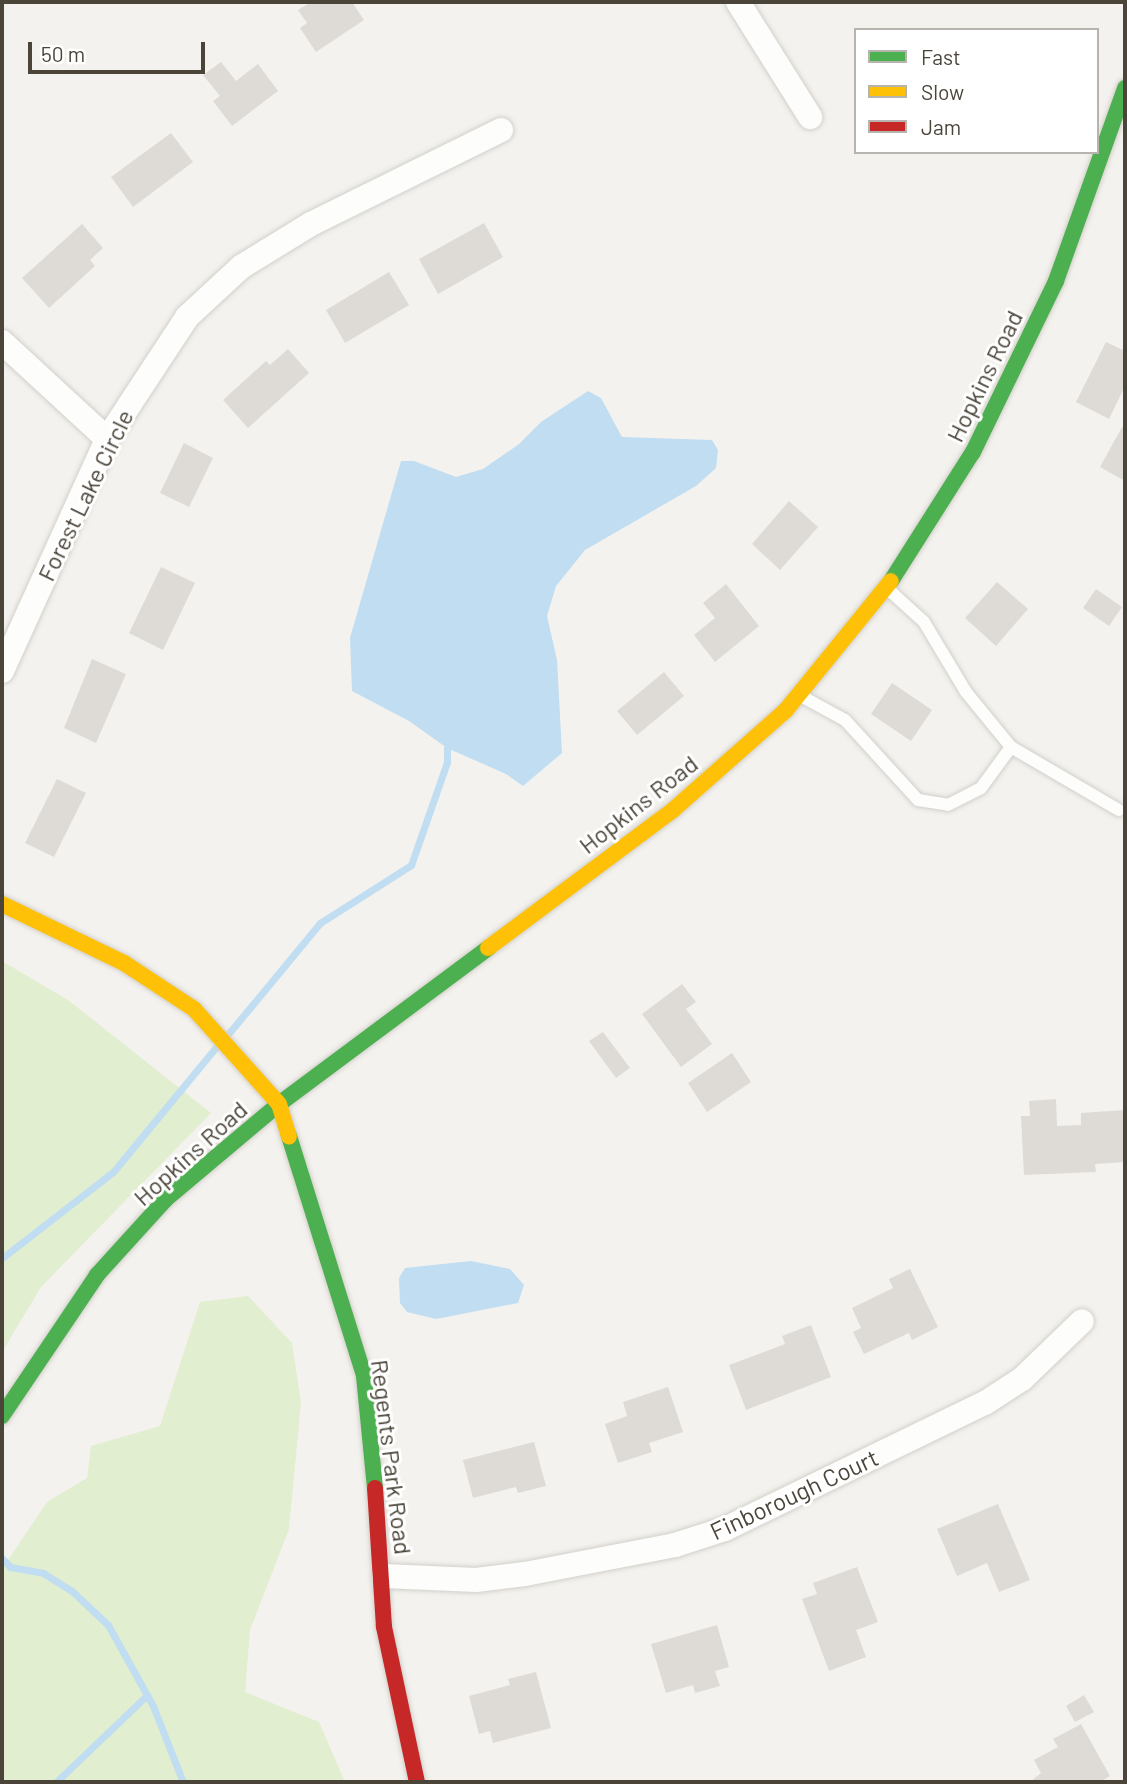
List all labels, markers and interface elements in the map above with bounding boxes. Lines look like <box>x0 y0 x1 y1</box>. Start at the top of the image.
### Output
scale bar <box>32 28 208 72</box>
legend <box>854 28 1099 154</box>
text: 50 m <box>41 41 85 66</box>
text: Fast <box>921 44 961 69</box>
text: Slow <box>921 79 964 104</box>
text: Jam <box>921 114 961 139</box>
street label: Hopkins Road <box>940 306 1028 446</box>
street label: Forest Lake Circle <box>31 405 139 585</box>
street label: Hopkins Road <box>573 749 703 859</box>
street label: Hopkins Road <box>127 1095 253 1211</box>
street label: Regents Park Road <box>366 1358 418 1556</box>
street label: Finborough Court <box>705 1442 883 1546</box>

